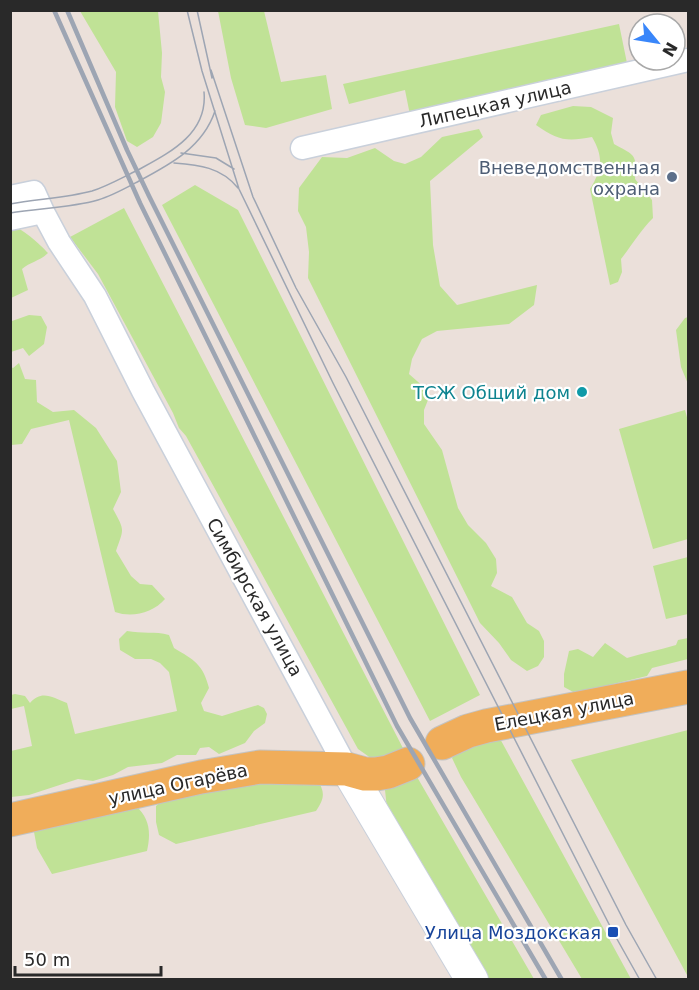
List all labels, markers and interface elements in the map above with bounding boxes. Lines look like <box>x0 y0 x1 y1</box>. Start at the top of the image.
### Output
north arrow <box>627 12 687 72</box>
text: N <box>658 39 681 60</box>
street label: Липецкая улица <box>417 76 573 132</box>
place label: Вневедомственная охрана <box>479 157 660 199</box>
marker: Вневедомственная охрана <box>665 170 679 184</box>
place label: ТСЖ Общий дом <box>412 382 570 403</box>
marker: ТСЖ Общий дом <box>575 385 589 399</box>
street label: Симбирская улица <box>203 514 307 680</box>
street label: Елецкая улица <box>492 687 636 735</box>
street label: улица Огарёва <box>107 759 249 809</box>
place label: Улица Моздокская <box>425 922 601 943</box>
marker: Улица Моздокская <box>606 925 620 939</box>
scale bar <box>15 939 160 977</box>
text: 50 m <box>24 949 70 970</box>

